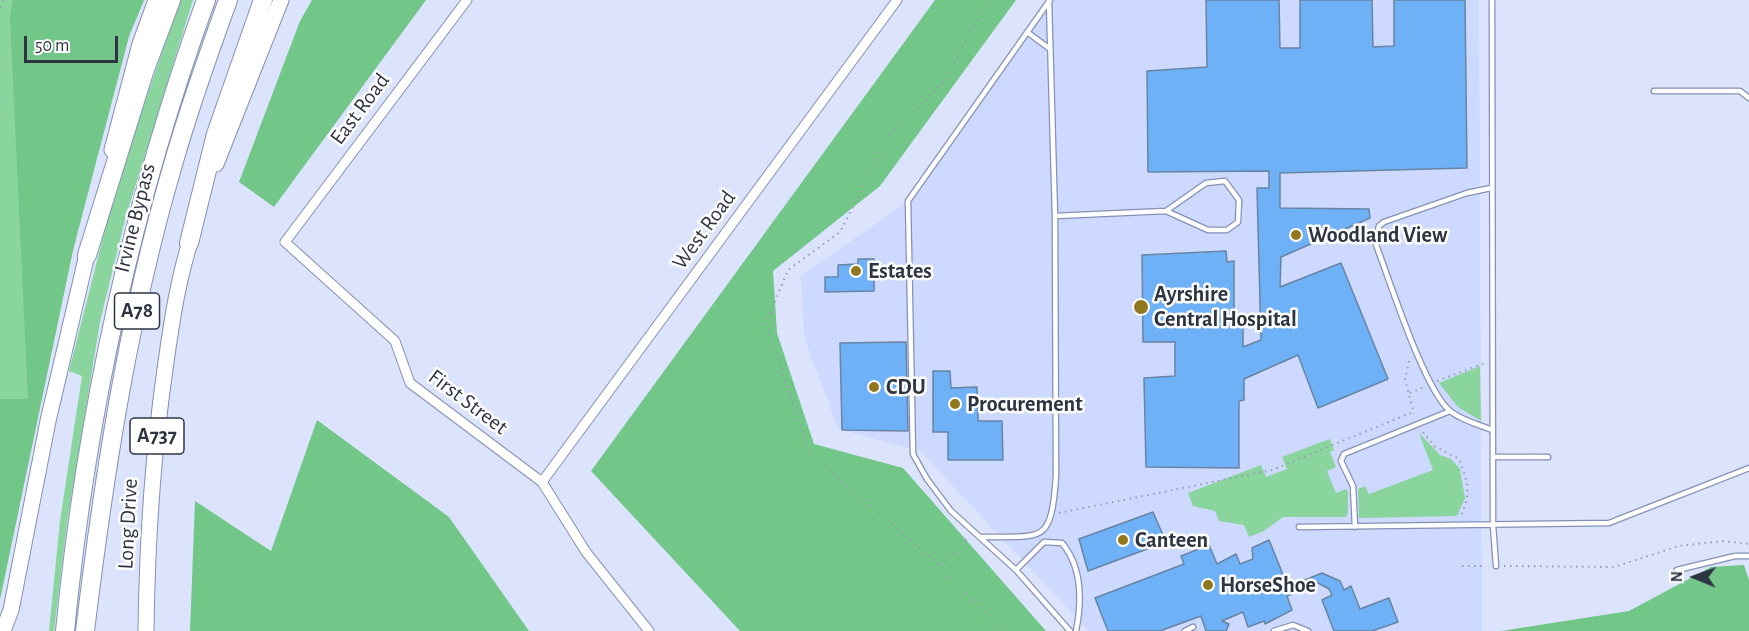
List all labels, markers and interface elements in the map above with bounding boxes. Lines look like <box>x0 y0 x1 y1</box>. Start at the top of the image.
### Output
scale bar <box>27 24 122 62</box>
text: 50 m <box>35 37 69 55</box>
street label: East Road <box>325 68 395 150</box>
street label: Irvine Bypass <box>109 161 161 275</box>
street label: West Road <box>666 185 742 275</box>
place label: Woodland View <box>1308 222 1447 248</box>
marker: Woodland View <box>1289 228 1303 242</box>
place label: Estates <box>868 258 932 284</box>
marker: Estates <box>849 264 863 278</box>
place label: Ayrshire Central Hospital <box>1154 281 1297 332</box>
road number: A78 <box>114 293 160 329</box>
marker: Ayrshire Central Hospital <box>1132 298 1150 316</box>
street label: First Street <box>423 364 513 440</box>
place label: CDU <box>886 374 926 400</box>
marker: CDU <box>867 380 881 394</box>
place label: Procurement <box>967 391 1083 417</box>
marker: Procurement <box>948 397 962 411</box>
road number: A737 <box>130 418 184 454</box>
street label: Long Drive <box>112 478 144 570</box>
place label: Canteen <box>1135 527 1208 553</box>
marker: Canteen <box>1116 533 1130 547</box>
north arrow <box>1665 547 1725 607</box>
text: N <box>1669 571 1685 582</box>
place label: HorseShoe <box>1220 572 1316 598</box>
marker: HorseShoe <box>1201 578 1215 592</box>

